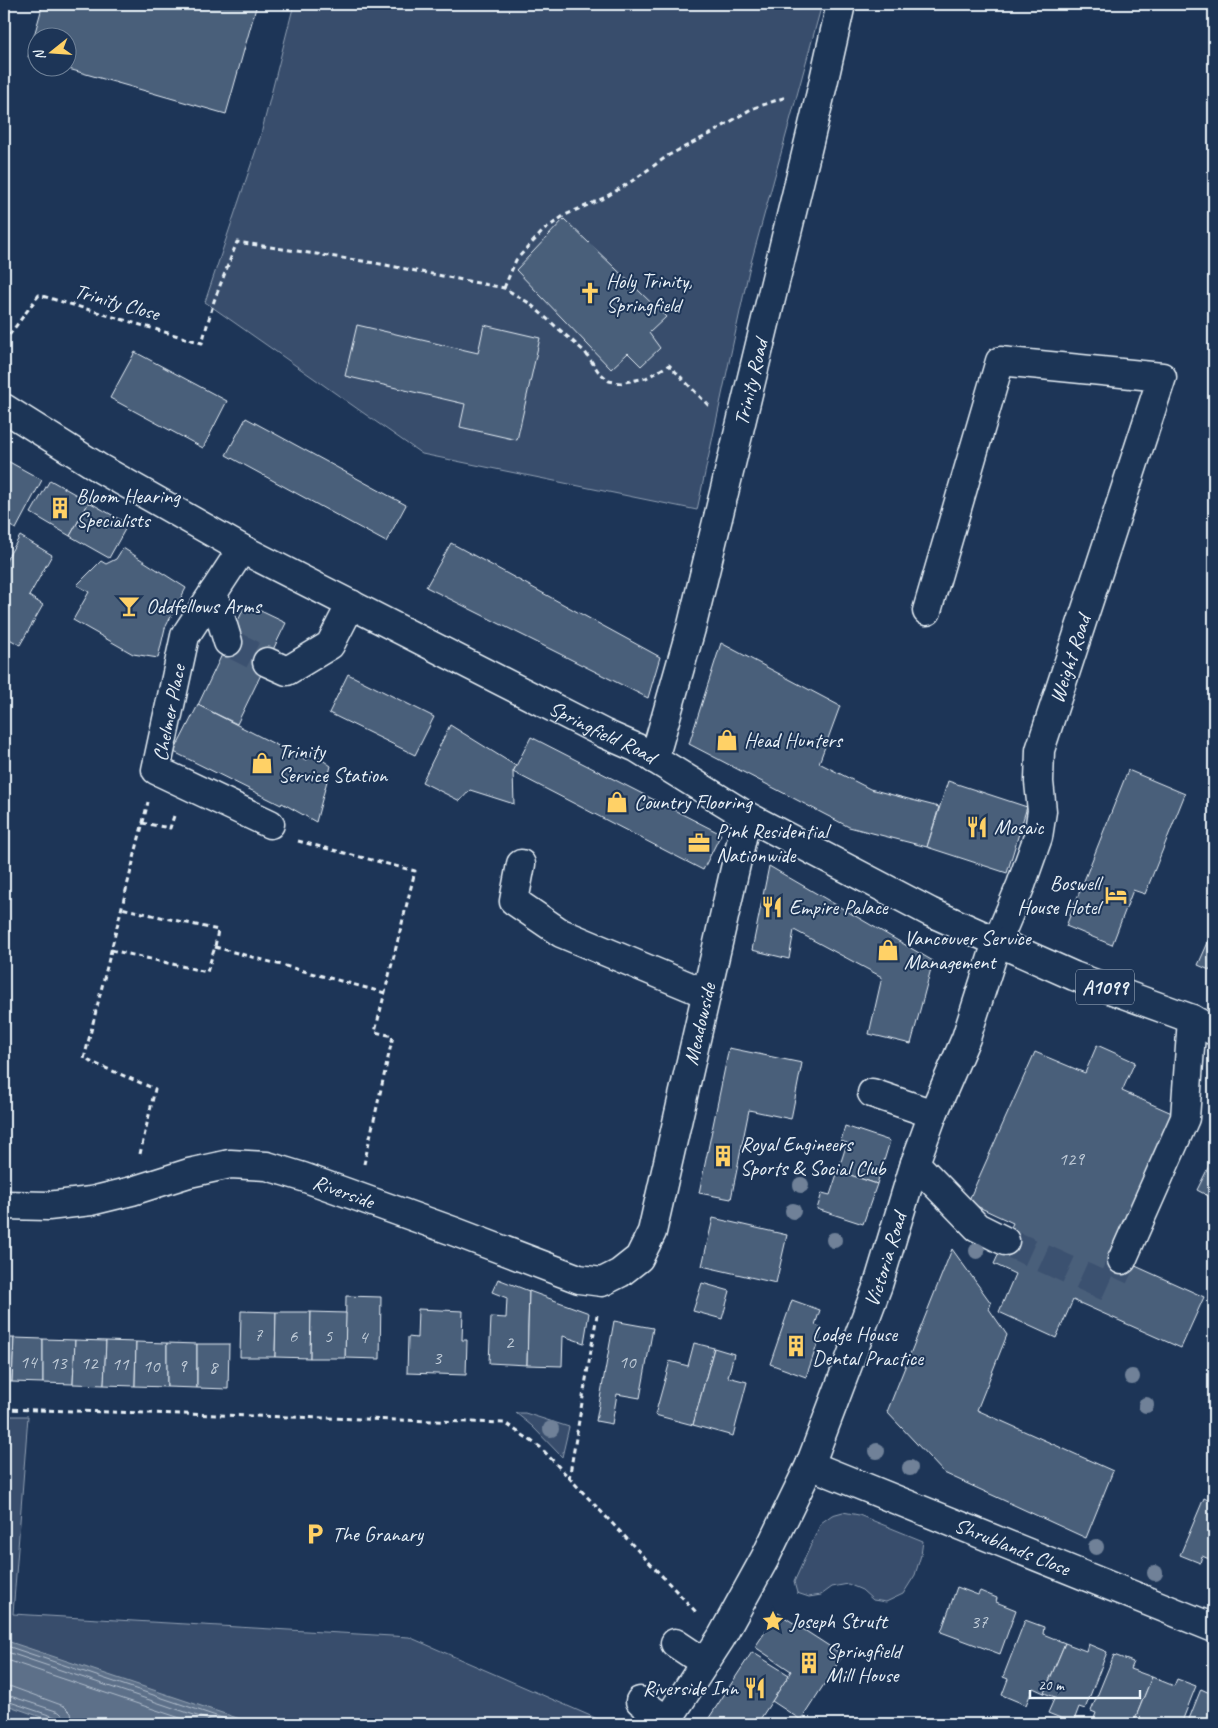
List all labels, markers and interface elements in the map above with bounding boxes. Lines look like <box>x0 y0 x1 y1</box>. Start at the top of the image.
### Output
north arrow <box>28 28 78 78</box>
text: N <box>30 47 49 62</box>
place label: Holy Trinity, Springfield <box>606 268 692 318</box>
street label: Trinity Close <box>72 278 164 327</box>
church icon: Holy Trinity, Springfield <box>577 280 603 306</box>
street label: Trinity Road <box>728 333 775 428</box>
place label: Bloom Hearing Specialists <box>76 483 181 533</box>
building icon: Bloom Hearing Specialists <box>47 495 73 521</box>
bar icon: Oddfellows Arms <box>116 593 142 619</box>
place label: Oddfellows Arms <box>146 593 263 619</box>
street label: Weight Road <box>1044 608 1098 706</box>
street label: Chelmer Place <box>147 660 192 763</box>
street label: Springfield Road <box>545 695 664 771</box>
shop icon: Head Hunters <box>714 727 740 753</box>
place label: Head Hunters <box>744 727 844 753</box>
place label: Trinity Service Station <box>278 738 389 788</box>
shop icon: Trinity Service Station <box>249 750 275 776</box>
shop icon: Country Flooring <box>604 789 630 815</box>
place label: Country Flooring <box>634 789 753 815</box>
restaurant icon: Mosaic <box>964 814 990 840</box>
place label: Mosaic <box>994 814 1045 840</box>
place label: Pink Residential Nationwide <box>716 818 831 868</box>
office icon: Pink Residential Nationwide <box>686 830 712 856</box>
place label: Boswell House Hotel <box>1017 870 1103 920</box>
hotel icon: Boswell House Hotel <box>1103 882 1129 908</box>
restaurant icon: Empire Palace <box>759 894 785 920</box>
place label: Empire Palace <box>789 894 889 920</box>
place label: Vancouver Service Management <box>904 925 1033 975</box>
shop icon: Vancouver Service Management <box>875 937 901 963</box>
road number: A1099 <box>1076 970 1134 1004</box>
street label: Meadowside <box>678 980 722 1068</box>
place label: Royal Engineers Sports & Social Club <box>740 1131 887 1181</box>
building icon: Royal Engineers Sports & Social Club <box>710 1143 736 1169</box>
house number: 129 <box>1058 1147 1085 1171</box>
street label: Riverside <box>309 1169 380 1215</box>
street label: Victoria Road <box>858 1206 913 1310</box>
place label: Lodge House Dental Practice <box>812 1321 924 1371</box>
house number: 7 <box>254 1323 264 1347</box>
house number: 6 <box>289 1324 299 1348</box>
house number: 5 <box>324 1324 334 1348</box>
house number: 4 <box>359 1325 370 1349</box>
house number: 2 <box>505 1330 515 1354</box>
building icon: Lodge House Dental Practice <box>783 1333 809 1359</box>
house number: 3 <box>433 1346 443 1370</box>
house number: 14 <box>19 1350 39 1374</box>
house number: 10 <box>618 1350 637 1374</box>
house number: 13 <box>49 1351 68 1375</box>
house number: 12 <box>80 1351 99 1375</box>
house number: 11 <box>111 1352 130 1376</box>
house number: 10 <box>142 1354 161 1378</box>
house number: 9 <box>178 1354 188 1378</box>
house number: 8 <box>209 1355 220 1379</box>
street label: Shrublands Close <box>951 1512 1075 1582</box>
parking icon: The Granary <box>302 1521 328 1547</box>
place label: The Granary <box>332 1521 425 1547</box>
place icon: Joseph Strutt <box>760 1608 786 1634</box>
place label: Joseph Strutt <box>789 1608 889 1634</box>
house number: 37 <box>970 1610 989 1634</box>
place label: Springfield Mill House <box>826 1638 904 1688</box>
building icon: Springfield Mill House <box>796 1650 822 1676</box>
scale bar <box>1030 1668 1140 1700</box>
place label: Riverside Inn <box>643 1675 740 1701</box>
restaurant icon: Riverside Inn <box>742 1675 768 1701</box>
text: 20 m <box>1038 1676 1065 1695</box>

